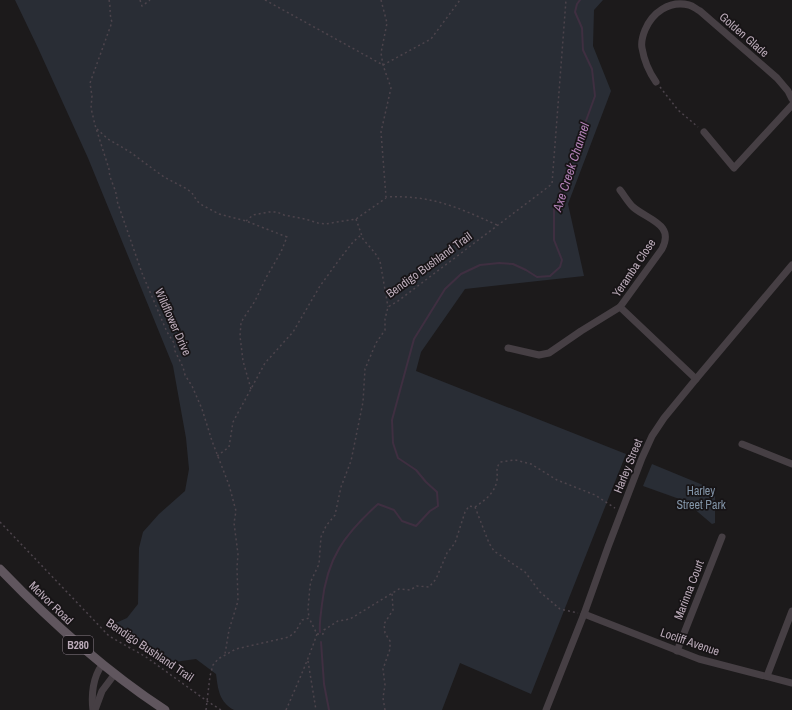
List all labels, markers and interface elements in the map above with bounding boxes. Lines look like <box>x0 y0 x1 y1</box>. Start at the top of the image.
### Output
street label: Golden Glade <box>716 9 772 61</box>
water label: Axe Creek Channel <box>548 120 594 215</box>
street label: Bendigo Bushland Trail <box>383 228 475 302</box>
street label: Yeramba Close <box>609 236 659 300</box>
street label: Wildflower Drive <box>151 286 195 358</box>
street label: Harley Street <box>610 436 646 496</box>
park label: Harley Street Park <box>676 483 726 513</box>
street label: Marinna Court <box>670 558 708 622</box>
street label: McIvor Road <box>25 578 77 628</box>
street label: Bendigo Bushland Trail <box>103 615 197 685</box>
street label: Locliff Avenue <box>658 624 722 660</box>
road number: B280 <box>63 636 93 654</box>

